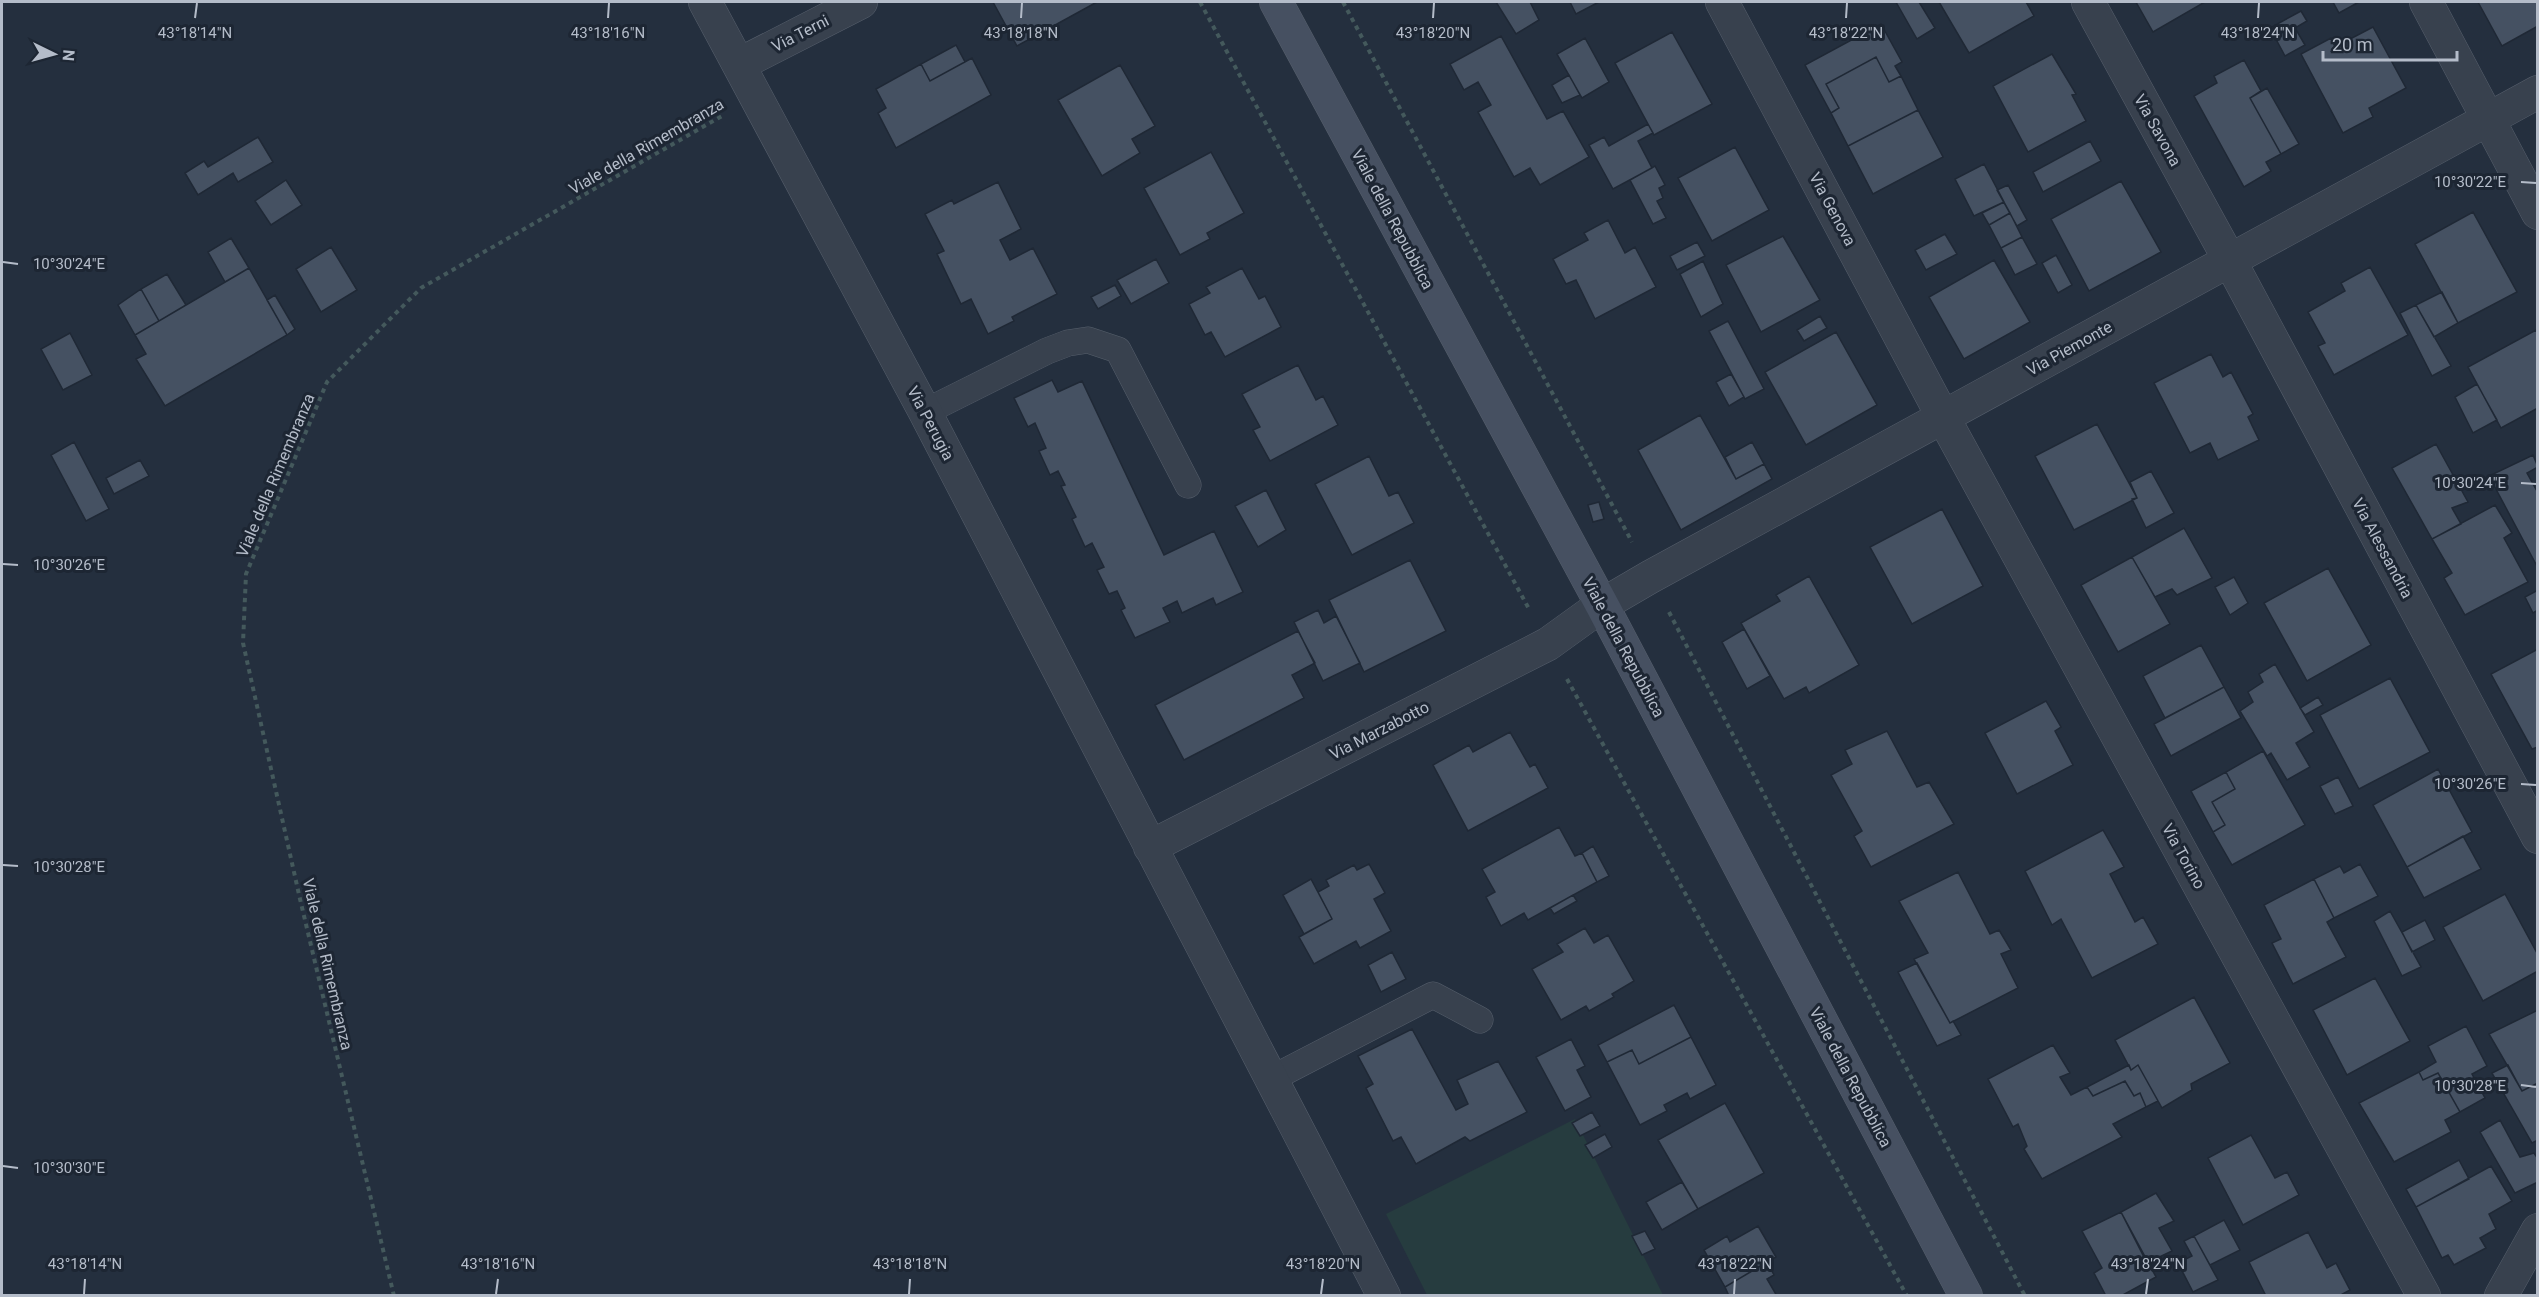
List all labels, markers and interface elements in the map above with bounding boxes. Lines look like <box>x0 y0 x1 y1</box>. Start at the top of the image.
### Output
street label: Via Terni <box>768 11 832 56</box>
north arrow <box>24 24 84 84</box>
text: 43°18'14"N <box>158 24 232 42</box>
text: 43°18'16"N <box>571 24 645 42</box>
text: 43°18'18"N <box>984 24 1058 42</box>
text: 43°18'20"N <box>1396 24 1470 42</box>
text: 43°18'22"N <box>1809 24 1883 42</box>
text: 43°18'24"N <box>2221 24 2295 42</box>
scale bar <box>2323 24 2456 62</box>
text: 20 m <box>2332 34 2372 55</box>
text: N <box>58 49 78 62</box>
street label: Via Savona <box>2130 91 2185 169</box>
street label: Viale della Rimembranza <box>565 94 727 199</box>
street label: Viale della Repubblica <box>1348 146 1438 293</box>
street label: Via Genova <box>1805 169 1860 249</box>
text: 10°30'22"E <box>2434 173 2507 191</box>
text: 10°30'24"E <box>33 255 106 273</box>
street label: Via Piemonte <box>2023 317 2115 380</box>
street label: Via Perugia <box>903 383 958 463</box>
street label: Viale della Rimembranza <box>232 391 319 560</box>
text: 10°30'24"E <box>2434 474 2507 492</box>
street label: Via Alessandria <box>2348 495 2417 602</box>
text: 10°30'26"E <box>33 556 106 574</box>
street label: Viale della Repubblica <box>1579 574 1669 721</box>
street label: Via Marzabotto <box>1326 697 1432 764</box>
text: 10°30'26"E <box>2434 775 2507 793</box>
street label: Via Torino <box>2158 820 2209 892</box>
text: 10°30'28"E <box>33 858 106 876</box>
street label: Viale della Rimembranza <box>298 876 357 1052</box>
street label: Viale della Repubblica <box>1806 1004 1896 1151</box>
text: 10°30'28"E <box>2434 1077 2507 1095</box>
text: 10°30'30"E <box>33 1159 106 1177</box>
text: 43°18'14"N <box>48 1255 122 1273</box>
text: 43°18'16"N <box>461 1255 535 1273</box>
text: 43°18'18"N <box>873 1255 947 1273</box>
text: 43°18'20"N <box>1286 1255 1360 1273</box>
text: 43°18'22"N <box>1698 1255 1772 1273</box>
text: 43°18'24"N <box>2111 1255 2185 1273</box>

